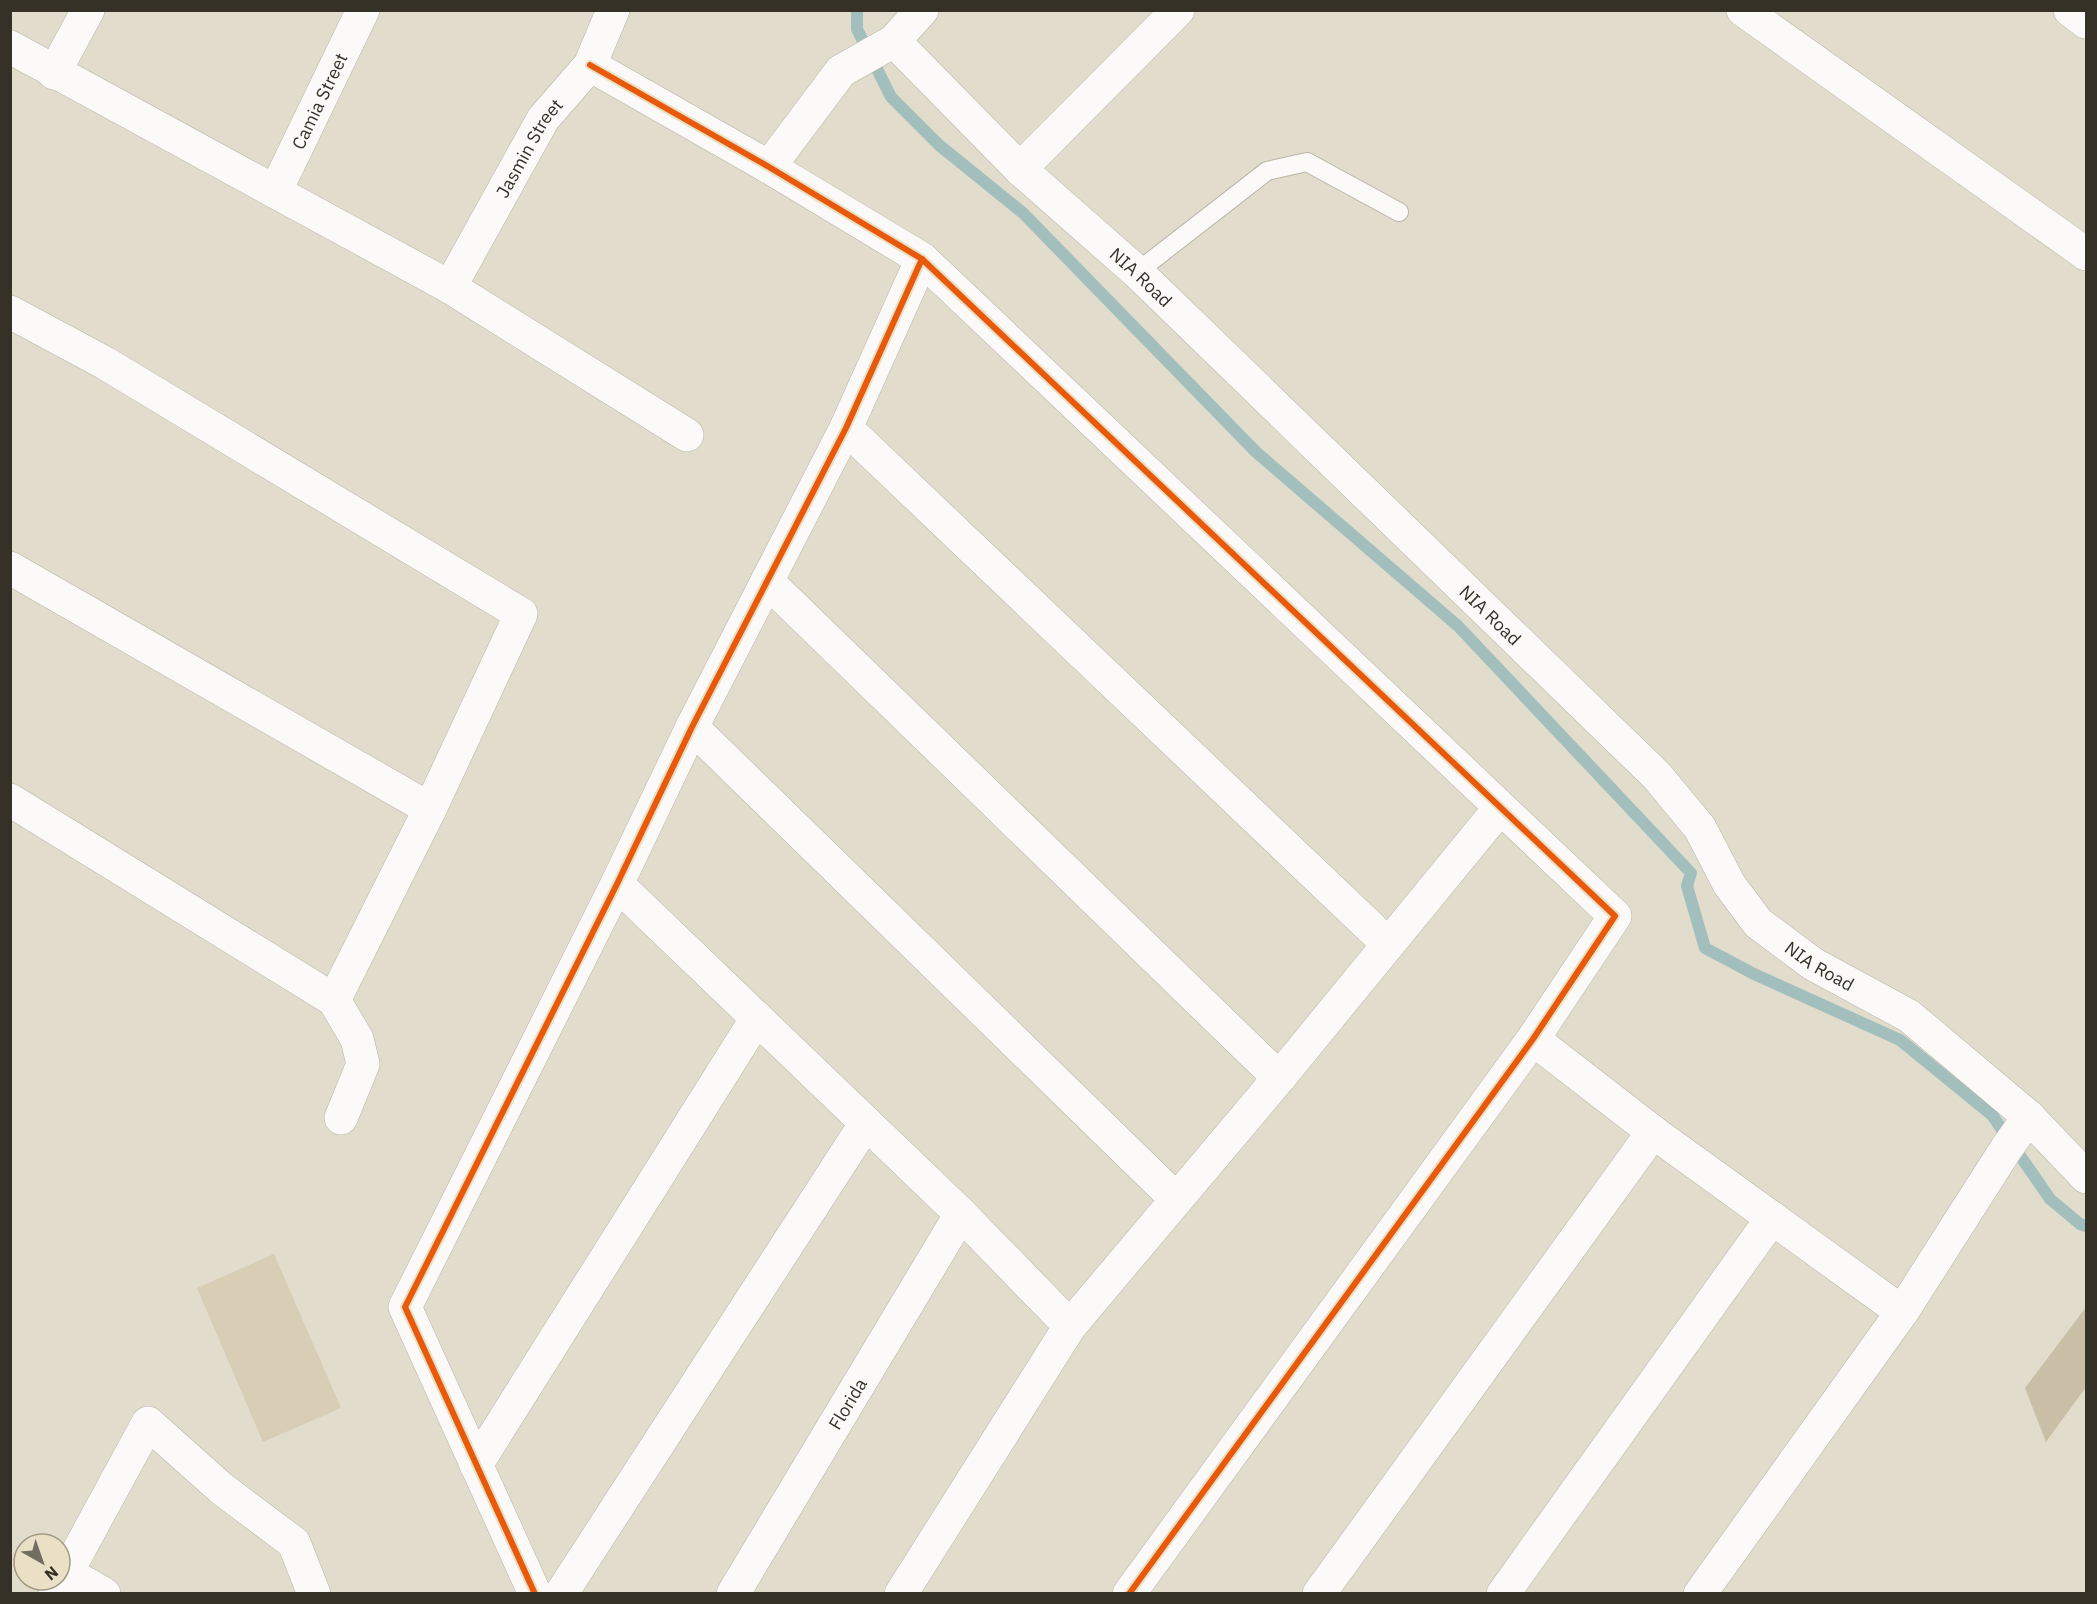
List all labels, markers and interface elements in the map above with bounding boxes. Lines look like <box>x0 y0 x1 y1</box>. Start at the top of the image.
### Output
street label: Camia Street <box>286 49 352 153</box>
street label: Jasmin Street <box>490 93 567 201</box>
street label: NIA Road <box>1105 242 1177 312</box>
street label: NIA Road <box>1455 580 1526 650</box>
street label: NIA Road <box>1780 936 1858 996</box>
street label: Florida <box>823 1373 872 1434</box>
north arrow <box>12 1532 72 1592</box>
text: N <box>41 1562 63 1585</box>

